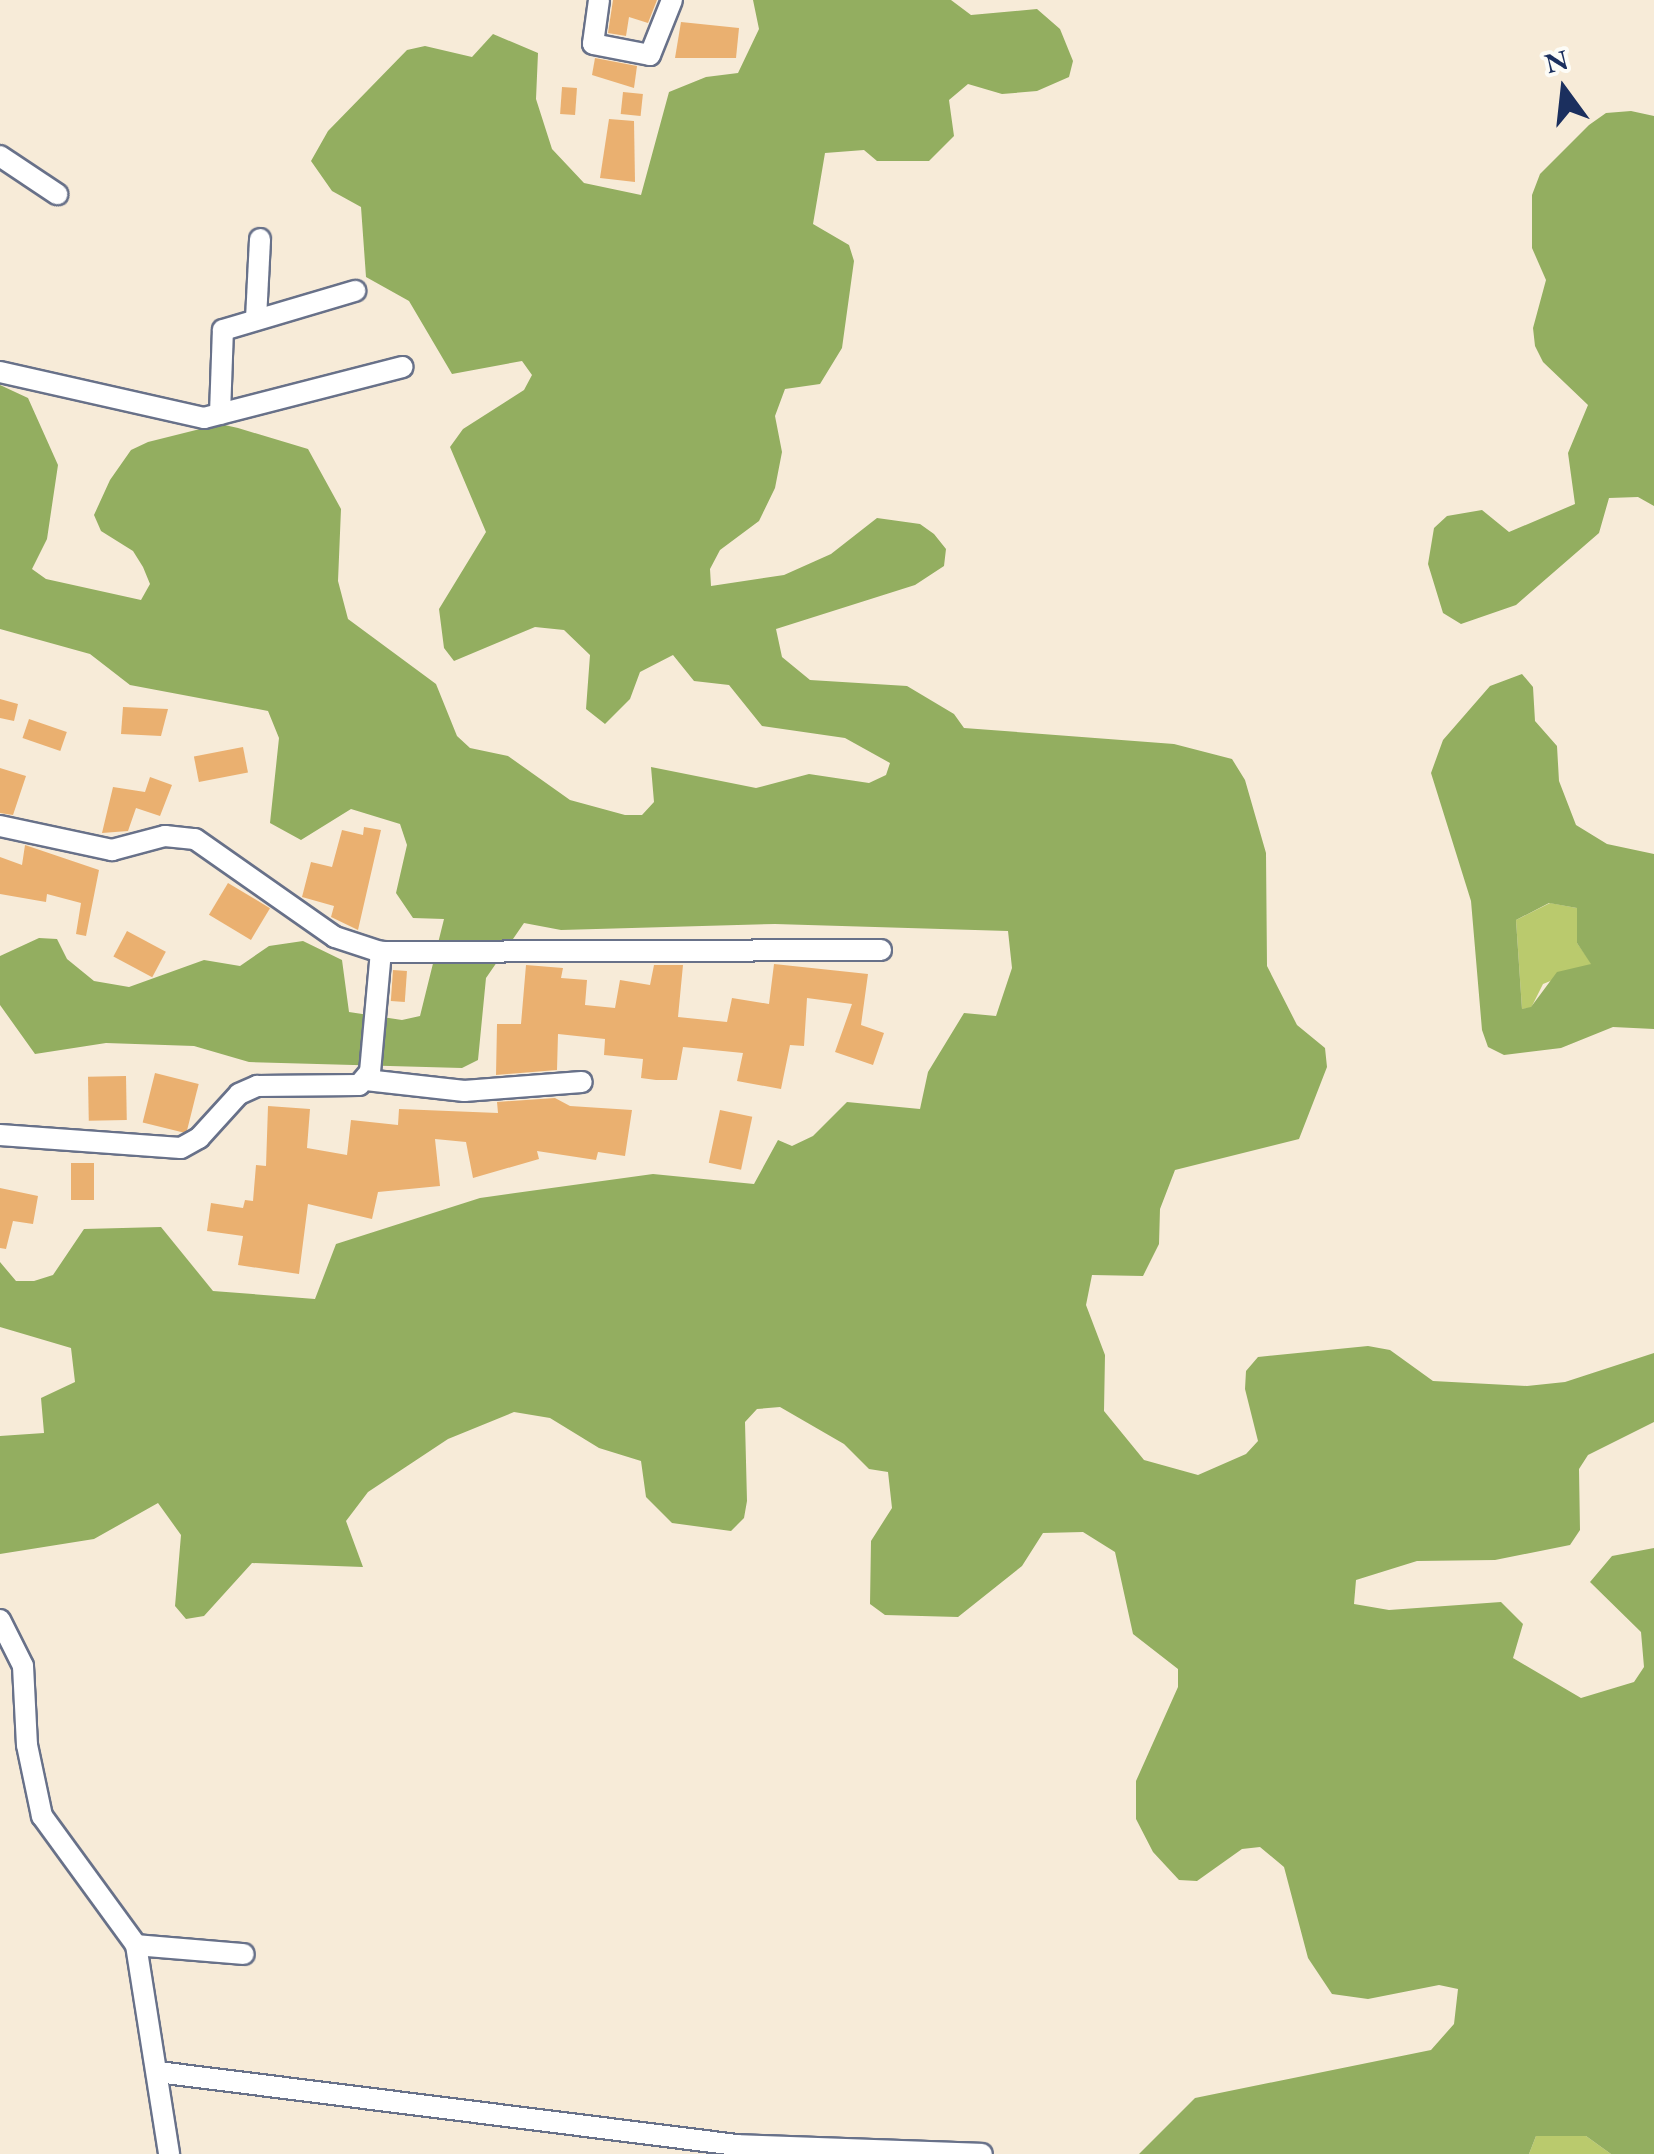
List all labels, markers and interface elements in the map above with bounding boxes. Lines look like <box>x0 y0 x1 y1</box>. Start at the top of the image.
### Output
north arrow <box>1514 40 1614 140</box>
text: N <box>1541 41 1572 81</box>

